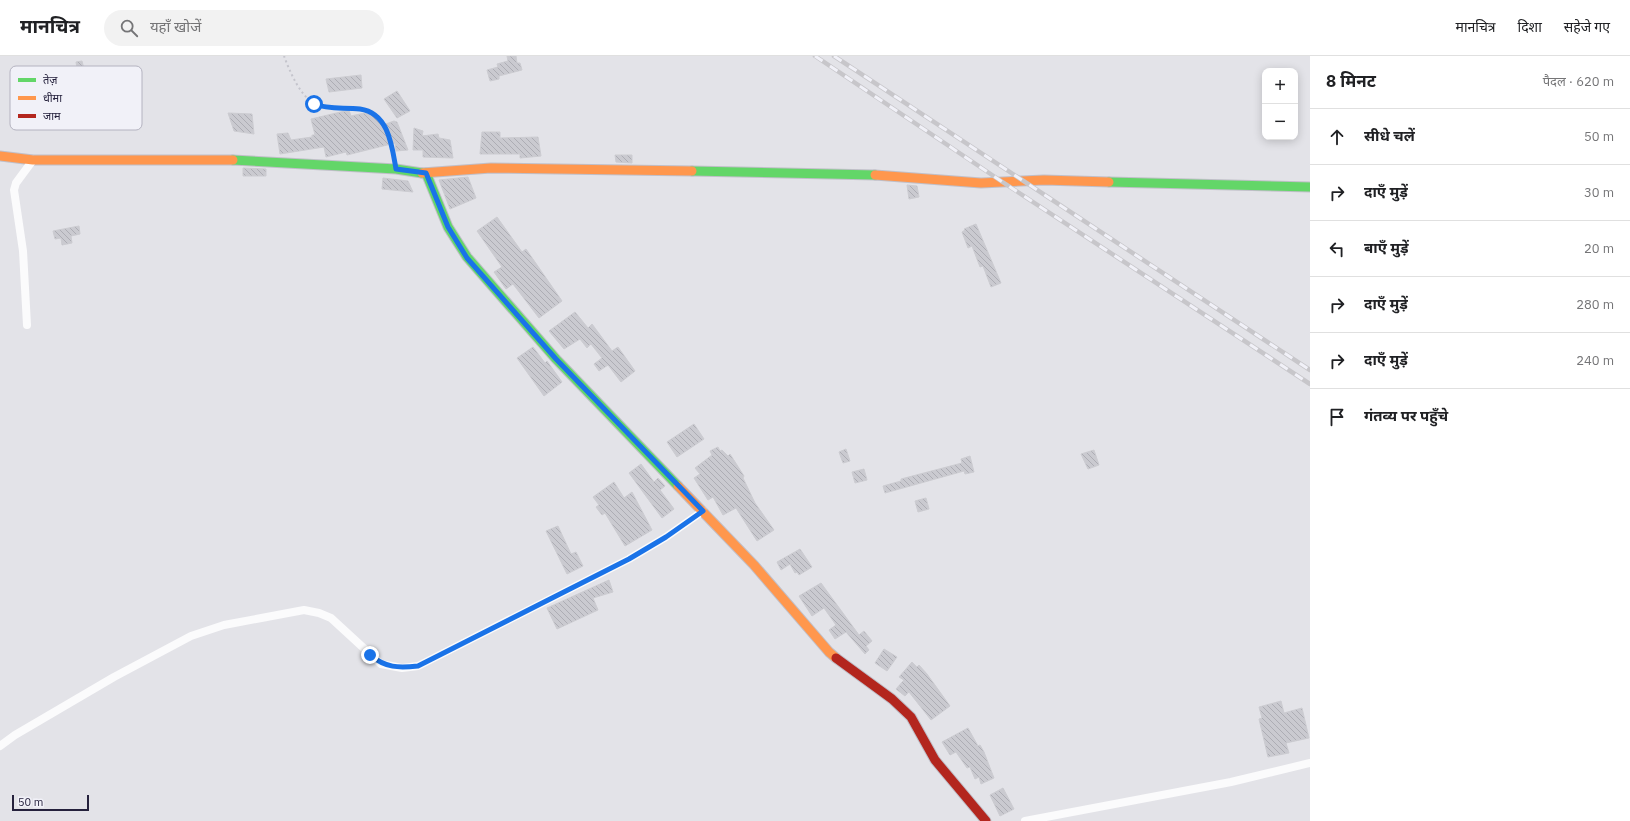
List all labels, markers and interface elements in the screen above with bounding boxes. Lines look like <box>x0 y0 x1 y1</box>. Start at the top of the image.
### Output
search box <box>104 10 384 46</box>
text: मानचित्र <box>20 14 80 38</box>
icon: search <box>118 17 140 39</box>
text: यहाँ खोजें <box>150 17 201 36</box>
text: मानचित्र <box>1456 18 1496 36</box>
text: दिशा <box>1518 18 1542 36</box>
text: सहेजे गए <box>1564 18 1610 36</box>
legend <box>10 66 142 130</box>
map controls <box>1262 68 1298 140</box>
button: + <box>1262 68 1298 104</box>
text: 8 मिनट <box>1326 70 1376 92</box>
text: तेज़ <box>43 73 58 87</box>
text: पैदल · 620 m <box>1543 73 1614 90</box>
text: धीमा <box>43 91 62 105</box>
route start <box>305 95 323 113</box>
button: − <box>1262 104 1298 140</box>
text: जाम <box>43 109 61 123</box>
icon: ahead <box>1326 126 1348 148</box>
text: सीधे चलें <box>1364 126 1415 145</box>
text: 50 m <box>1584 128 1614 145</box>
icon: right <box>1326 182 1348 204</box>
text: दाएँ मुड़ें <box>1364 182 1408 201</box>
text: 30 m <box>1584 184 1614 201</box>
icon: left <box>1326 238 1348 260</box>
text: बाएँ मुड़ें <box>1364 238 1409 257</box>
text: 20 m <box>1584 240 1614 257</box>
icon: right <box>1326 294 1348 316</box>
text: दाएँ मुड़ें <box>1364 294 1408 313</box>
text: 280 m <box>1576 296 1614 313</box>
icon: right <box>1326 350 1348 372</box>
text: दाएँ मुड़ें <box>1364 350 1408 369</box>
text: 240 m <box>1576 352 1614 369</box>
icon: arrive <box>1326 406 1348 428</box>
text: गंतव्य पर पहुँचे <box>1364 406 1448 425</box>
route end <box>361 646 379 664</box>
scale bar <box>12 793 89 812</box>
text: 50 m <box>18 795 43 809</box>

